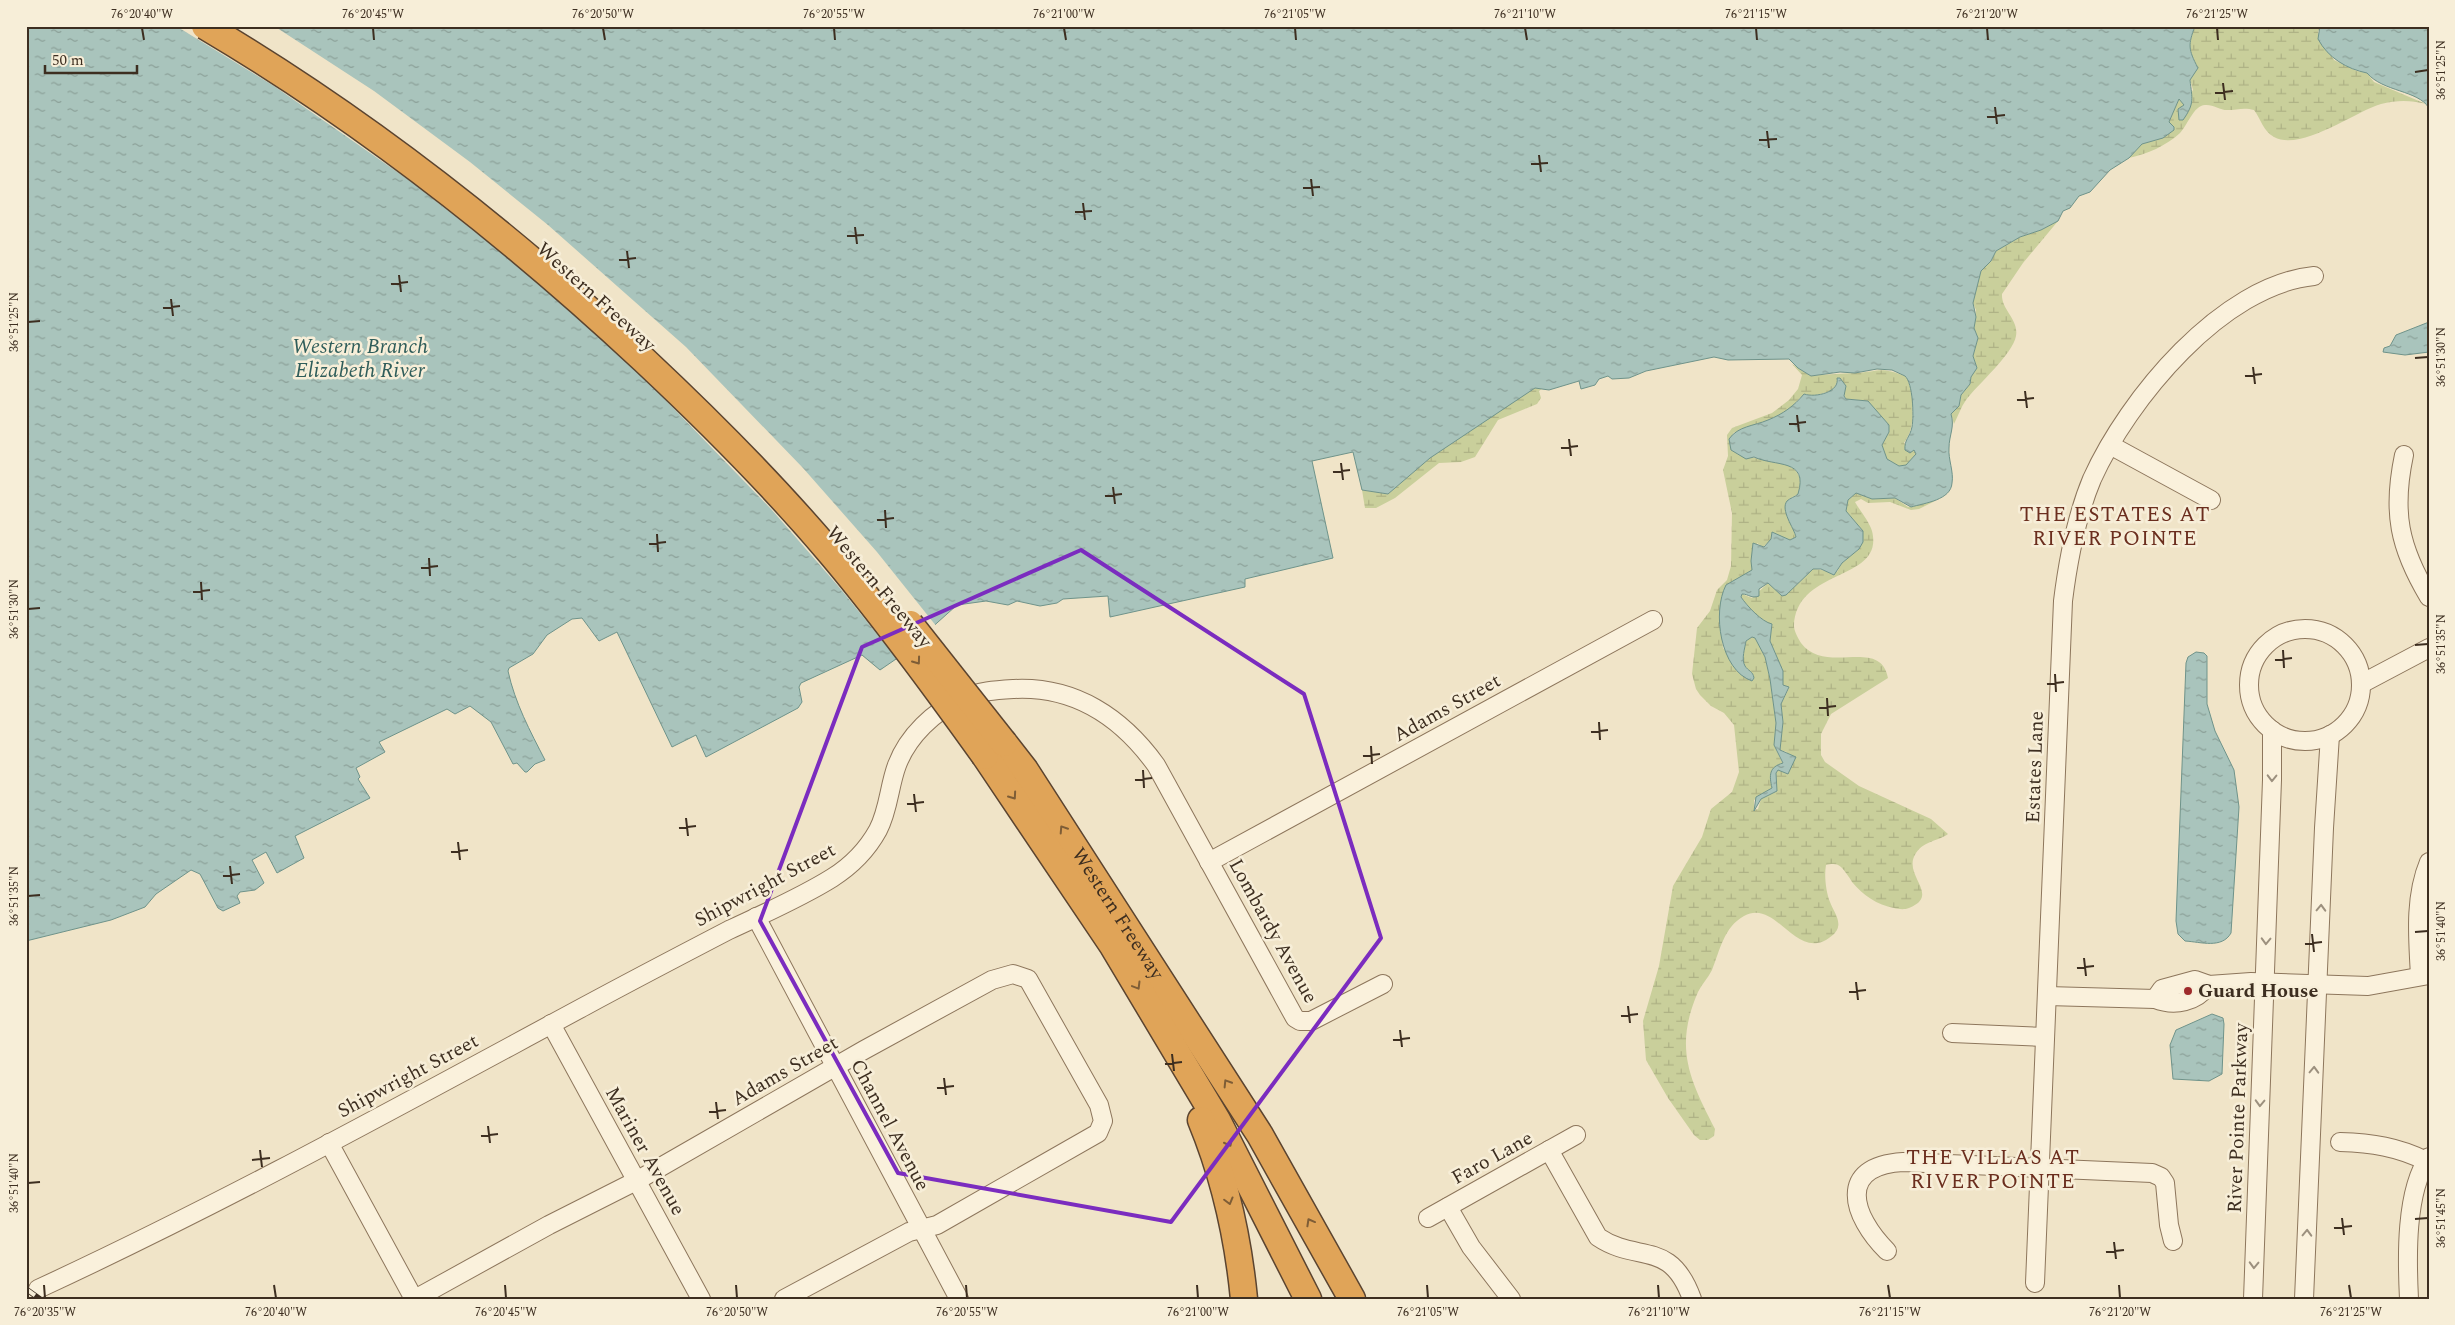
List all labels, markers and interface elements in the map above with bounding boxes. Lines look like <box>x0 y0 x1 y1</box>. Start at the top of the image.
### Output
text: 76°20'40"W <box>111 5 173 24</box>
text: 76°20'45"W <box>342 5 404 24</box>
text: 76°20'50"W <box>572 5 634 24</box>
text: 76°20'55"W <box>803 5 865 24</box>
text: 76°21'00"W <box>1033 5 1095 24</box>
text: 76°21'05"W <box>1264 5 1326 24</box>
text: 76°21'10"W <box>1494 5 1556 24</box>
text: 76°21'15"W <box>1725 5 1787 24</box>
text: 76°21'20"W <box>1956 5 2018 24</box>
text: 76°21'25"W <box>2186 5 2248 24</box>
text: 36°51'25"N <box>2432 40 2451 100</box>
scale bar <box>45 42 138 74</box>
text: 50 m <box>52 49 84 72</box>
street label: Western Freeway <box>529 235 664 360</box>
text: 36°51'25"N <box>5 292 24 352</box>
text: 36°51'30"N <box>2432 327 2451 387</box>
water label: Western Branch Elizabeth River <box>292 331 428 387</box>
district label: THE ESTATES AT RIVER POINTE <box>2019 499 2211 555</box>
street label: Western Freeway <box>819 519 940 656</box>
text: 36°51'30"N <box>5 579 24 639</box>
text: 36°51'35"N <box>2432 614 2451 674</box>
one-way arrow <box>911 655 919 664</box>
street label: Adams Street <box>1388 666 1506 750</box>
street label: Estates Lane <box>2018 710 2052 824</box>
one-way arrow <box>2267 775 2277 783</box>
one-way arrow <box>1007 790 1016 800</box>
one-way arrow <box>1059 825 1069 834</box>
street label: Shipwright Street <box>689 835 841 935</box>
street label: Western Freeway <box>1064 842 1172 987</box>
street label: Lombardy Avenue <box>1221 853 1325 1009</box>
text: 36°51'35"N <box>5 866 24 926</box>
text: 36°51'40"N <box>2432 901 2451 961</box>
one-way arrow <box>2315 904 2326 912</box>
one-way arrow <box>2261 937 2271 945</box>
place label: Guard House <box>2198 976 2319 1006</box>
one-way arrow <box>1130 980 1140 989</box>
marker: Guard House <box>2182 985 2194 997</box>
street label: River Pointe Parkway <box>2220 1021 2256 1214</box>
street label: Shipwright Street <box>332 1026 484 1126</box>
street label: Adams Street <box>726 1028 844 1114</box>
street label: Channel Avenue <box>843 1054 937 1196</box>
one-way arrow <box>2309 1066 2320 1074</box>
one-way arrow <box>1223 1079 1233 1088</box>
street label: Mariner Avenue <box>597 1081 693 1221</box>
one-way arrow <box>2255 1100 2265 1107</box>
street label: Faro Lane <box>1446 1123 1538 1193</box>
one-way arrow <box>1223 1138 1233 1147</box>
district label: THE VILLAS AT RIVER POINTE <box>1906 1142 2080 1198</box>
text: 36°51'40"N <box>5 1153 24 1213</box>
text: 36°51'45"N <box>2432 1188 2451 1248</box>
one-way arrow <box>1223 1197 1233 1205</box>
one-way arrow <box>1306 1219 1316 1228</box>
one-way arrow <box>2302 1228 2313 1236</box>
one-way arrow <box>2249 1262 2260 1270</box>
text: 76°20'35"W <box>14 1303 76 1322</box>
text: 76°20'40"W <box>245 1303 307 1322</box>
text: 76°20'45"W <box>475 1303 537 1322</box>
text: 76°20'50"W <box>706 1303 768 1322</box>
text: 76°20'55"W <box>936 1303 998 1322</box>
text: 76°21'00"W <box>1167 1303 1229 1322</box>
text: 76°21'05"W <box>1397 1303 1459 1322</box>
text: 76°21'10"W <box>1628 1303 1690 1322</box>
text: 76°21'15"W <box>1859 1303 1921 1322</box>
text: 76°21'20"W <box>2089 1303 2151 1322</box>
text: 76°21'25"W <box>2320 1303 2382 1322</box>

